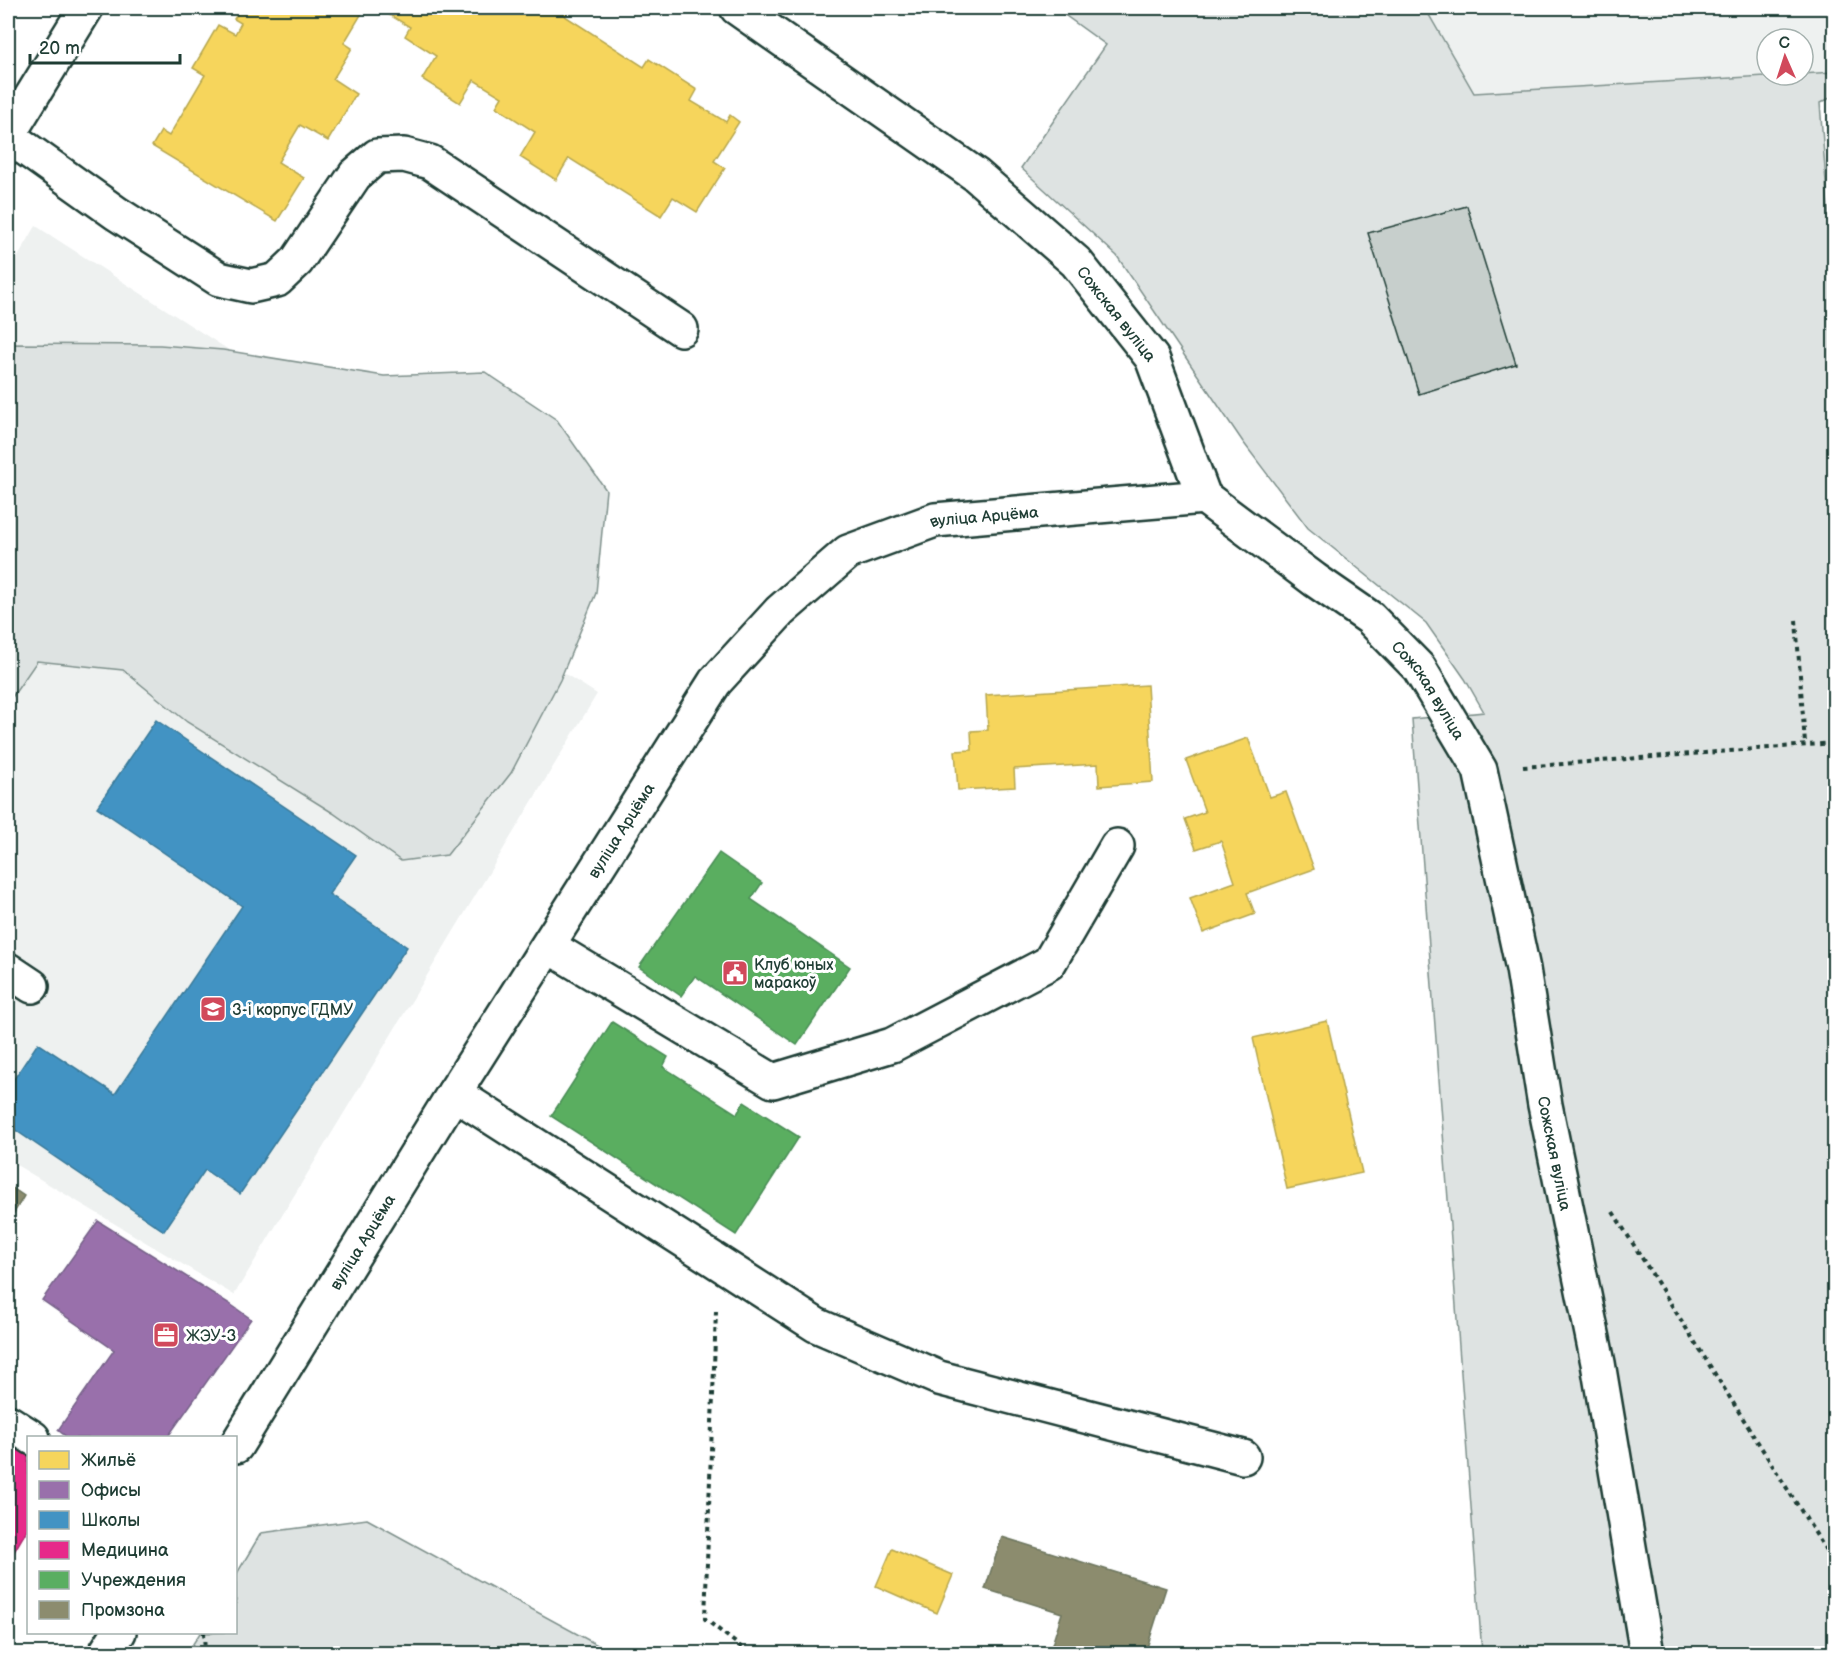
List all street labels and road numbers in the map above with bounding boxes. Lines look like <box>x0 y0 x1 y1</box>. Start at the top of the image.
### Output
street label: Сожская вуліца <box>1072 263 1160 367</box>
street label: вуліца Арцёма <box>927 503 1040 532</box>
street label: Сожская вуліца <box>1387 638 1468 744</box>
street label: вуліца Арцёма <box>585 780 660 882</box>
street label: Сожская вуліца <box>1533 1095 1575 1213</box>
street label: вуліца Арцёма <box>327 1191 400 1294</box>

